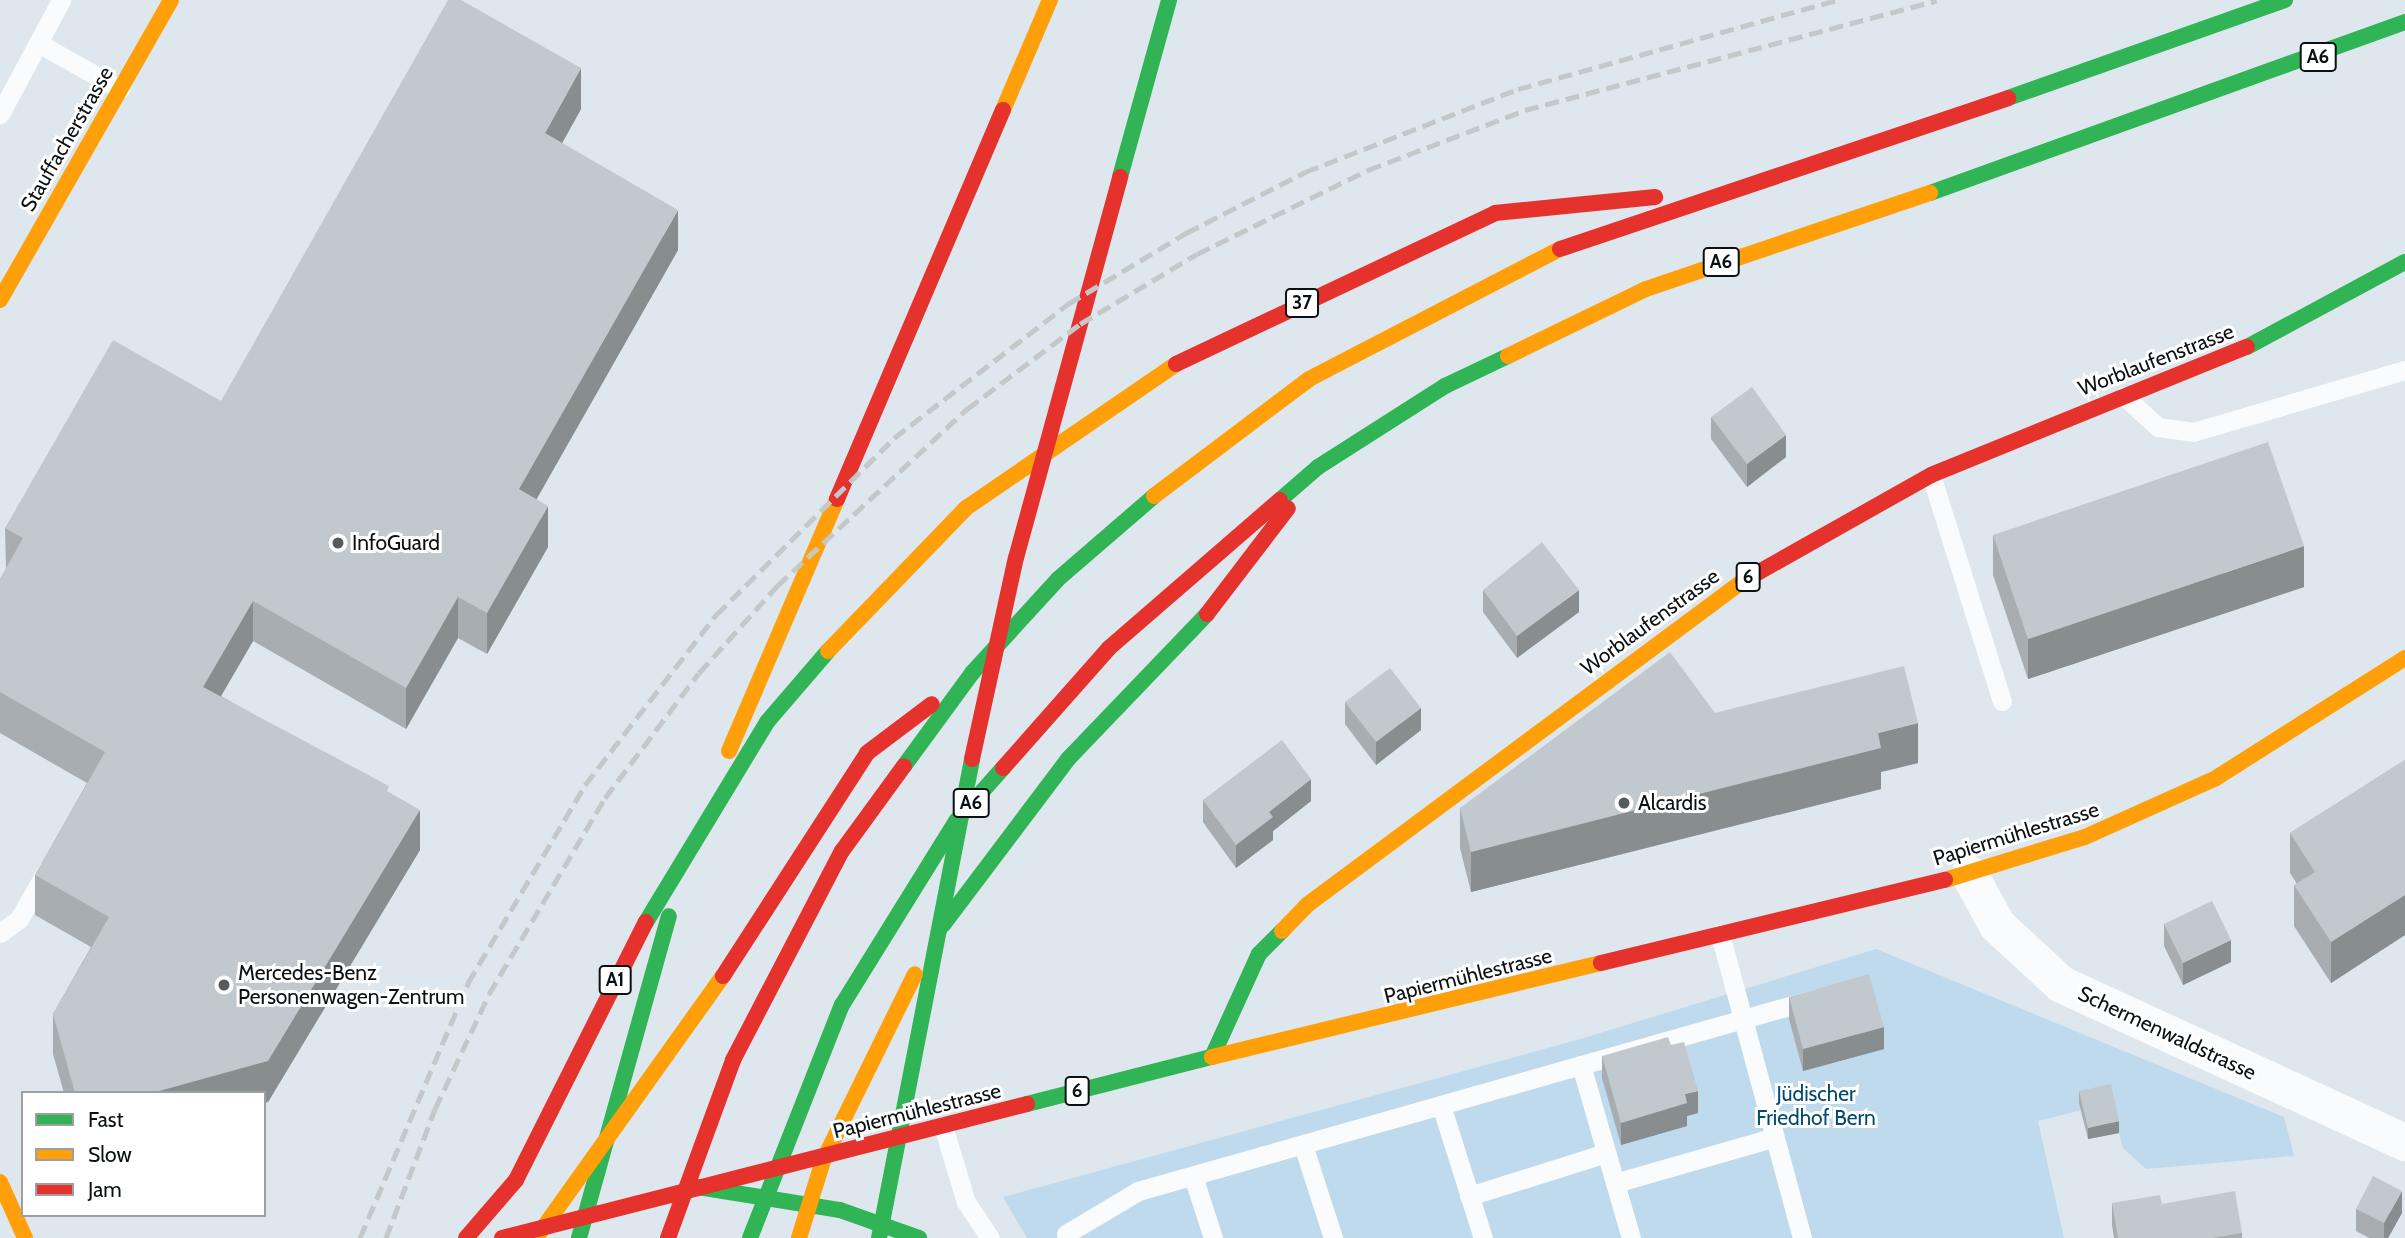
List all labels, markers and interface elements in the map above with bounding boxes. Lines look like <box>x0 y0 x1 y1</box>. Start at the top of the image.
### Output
road number: A6 <box>2299 41 2337 72</box>
street label: Stauffacherstrasse <box>15 62 119 216</box>
road number: A6 <box>1702 246 1740 278</box>
road number: 37 <box>1284 288 1320 318</box>
street label: Worblaufenstrasse <box>2075 319 2237 401</box>
place label: InfoGuard <box>352 530 440 556</box>
marker: InfoGuard <box>330 535 346 551</box>
road number: 6 <box>1734 562 1762 592</box>
street label: Worblaufenstrasse <box>1576 563 1724 681</box>
road number: A6 <box>952 788 990 818</box>
place label: Alcardis <box>1638 790 1706 816</box>
marker: Alcardis <box>1616 795 1632 811</box>
street label: Papiermühlestrasse <box>1930 797 2102 871</box>
street label: Papiermühlestrasse <box>1381 943 1555 1009</box>
place label: Mercedes-Benz Personenwagen-Zentrum <box>238 960 464 1010</box>
road number: A1 <box>598 964 632 996</box>
marker: Mercedes-Benz Personenwagen-Zentrum <box>216 977 232 993</box>
street label: Schermenwaldstrasse <box>2074 981 2260 1085</box>
road number: 6 <box>1063 1076 1091 1106</box>
street label: Papiermühlestrasse <box>830 1078 1004 1144</box>
park label: Jüdischer Friedhof Bern <box>1756 1081 1876 1131</box>
legend <box>21 1091 266 1217</box>
text: Fast <box>88 1107 124 1132</box>
text: Slow <box>88 1142 132 1167</box>
text: Jam <box>88 1177 122 1202</box>

